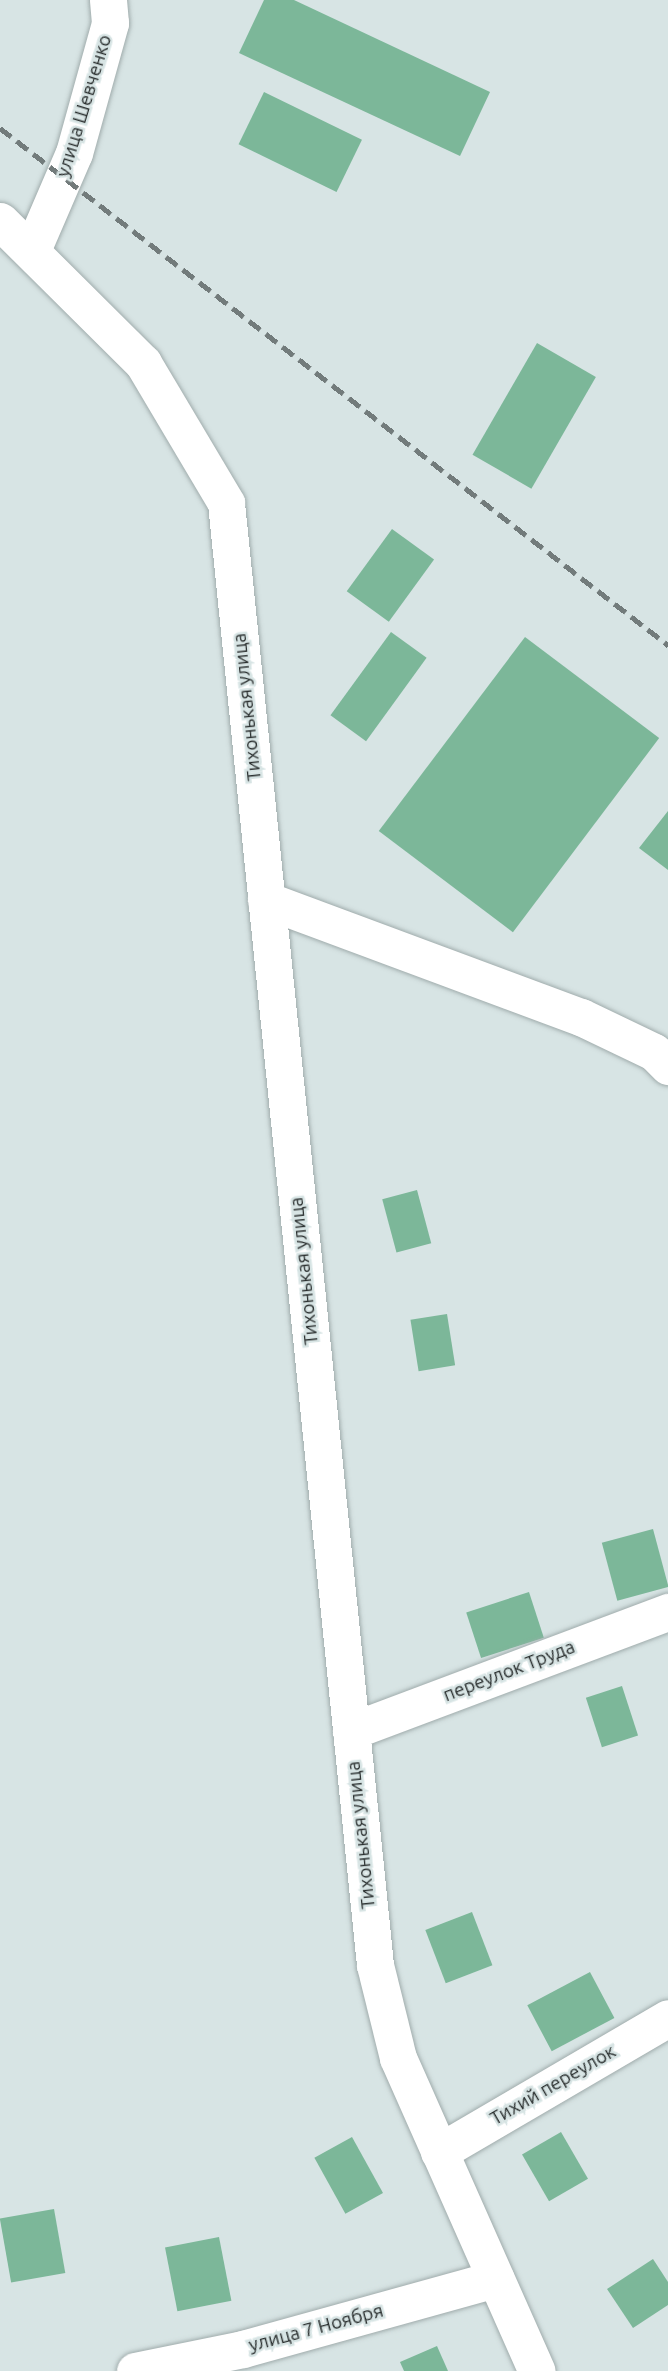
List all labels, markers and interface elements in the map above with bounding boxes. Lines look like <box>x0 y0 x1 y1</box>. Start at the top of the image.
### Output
street label: улица Шевченко <box>51 32 117 180</box>
street label: Тихонькая улица <box>228 632 266 782</box>
street label: Тихонькая улица <box>285 1196 323 1346</box>
street label: переулок Труда <box>440 1635 578 1707</box>
street label: Тихонькая улица <box>342 1760 380 1910</box>
street label: Тихий переулок <box>486 2040 620 2130</box>
street label: улица 7 Ноября <box>246 2299 386 2357</box>

